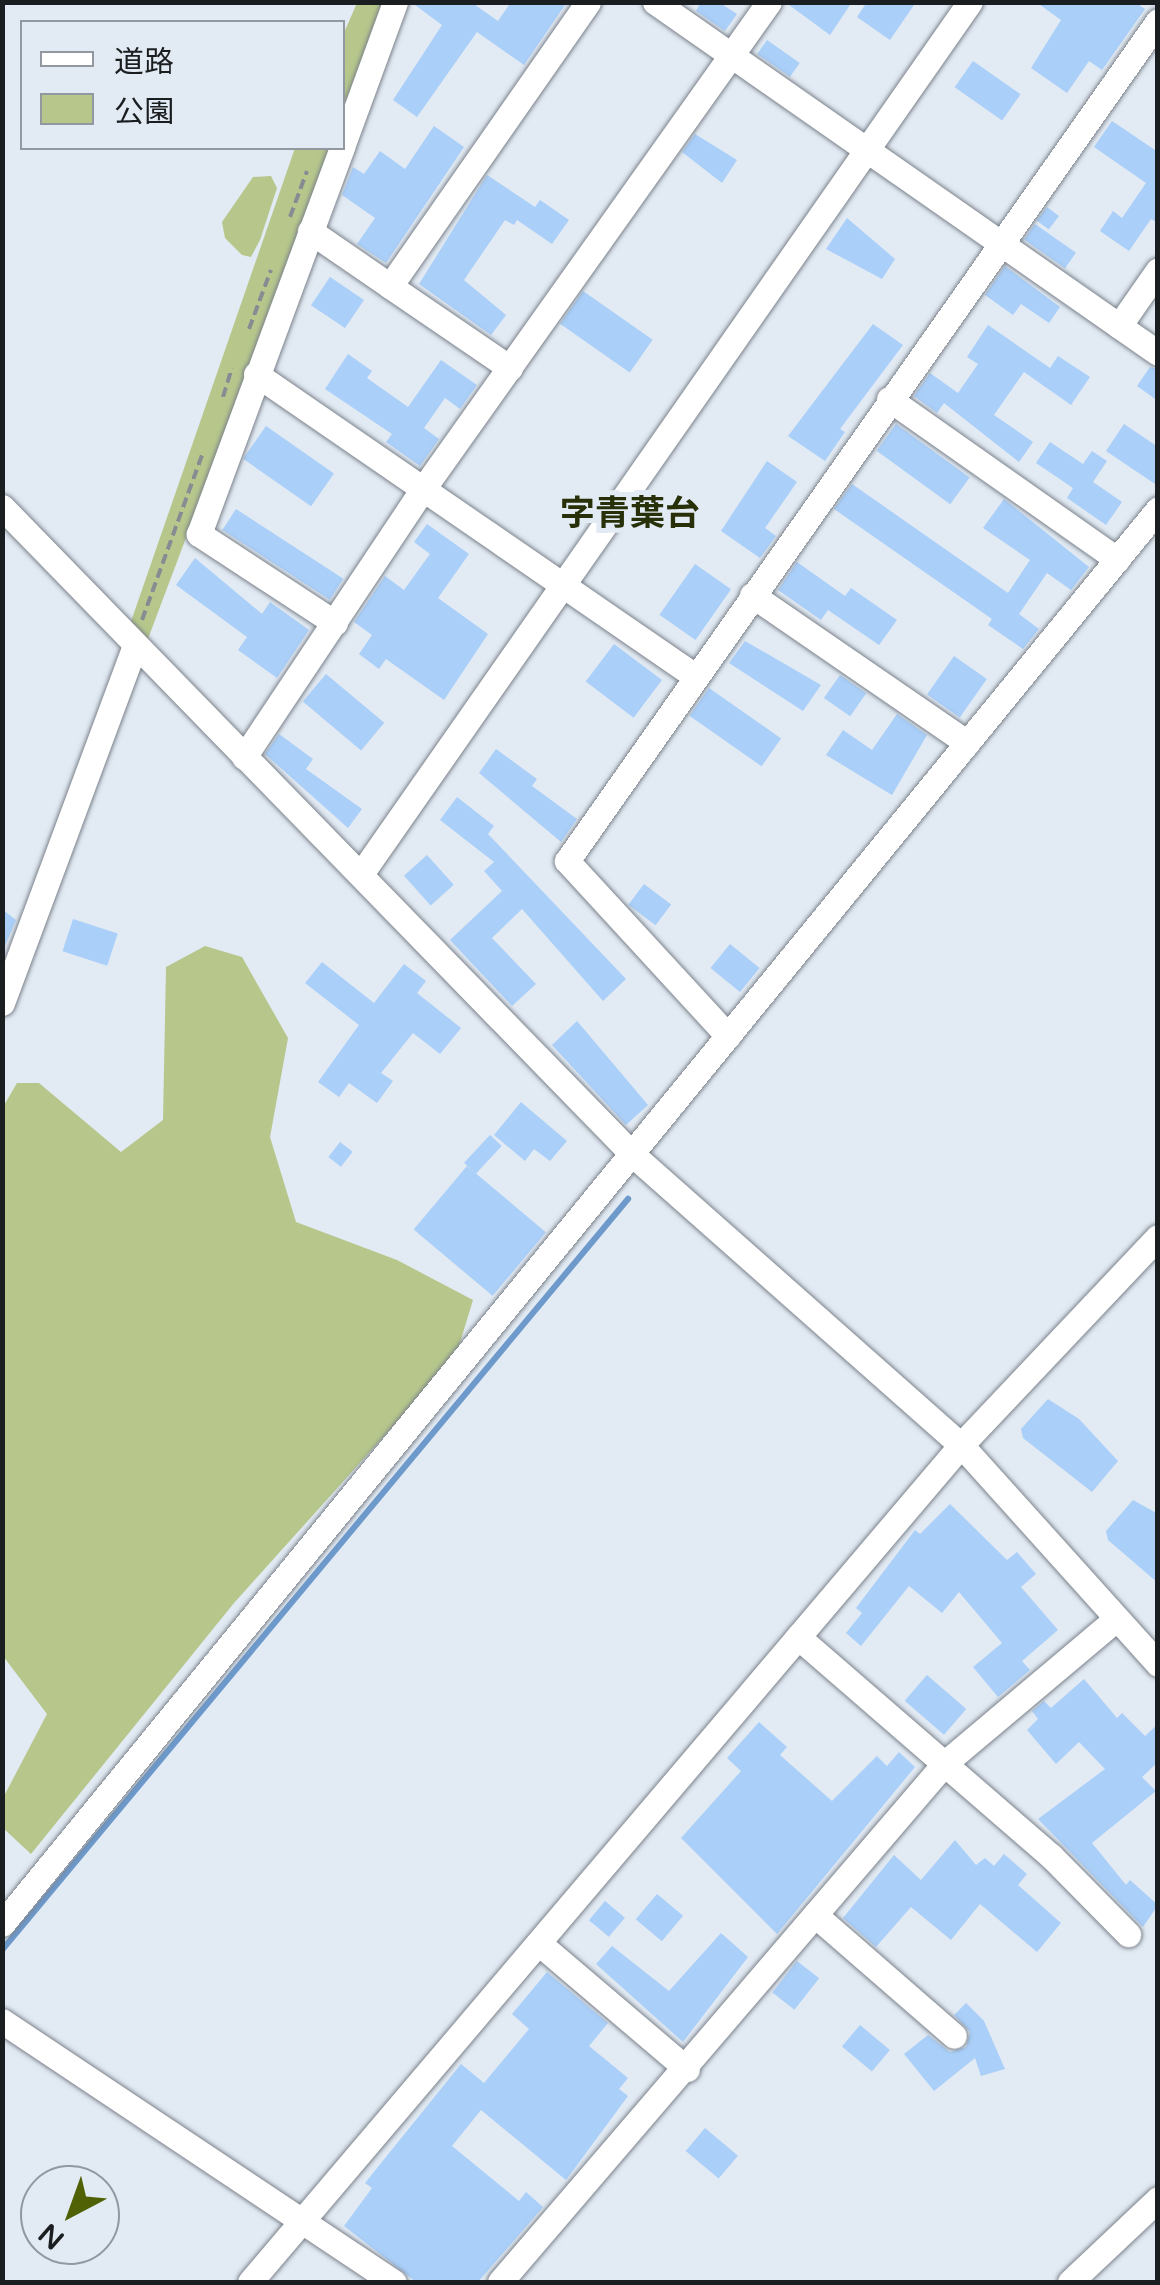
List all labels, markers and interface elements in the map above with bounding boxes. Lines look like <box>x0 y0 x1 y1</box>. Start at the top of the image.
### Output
legend <box>20 20 345 150</box>
text: 道路 <box>114 44 174 81</box>
text: 公園 <box>114 94 174 131</box>
district label: 字青葉台 <box>560 493 700 535</box>
north arrow <box>20 2165 120 2265</box>
text: N <box>32 2216 71 2256</box>

